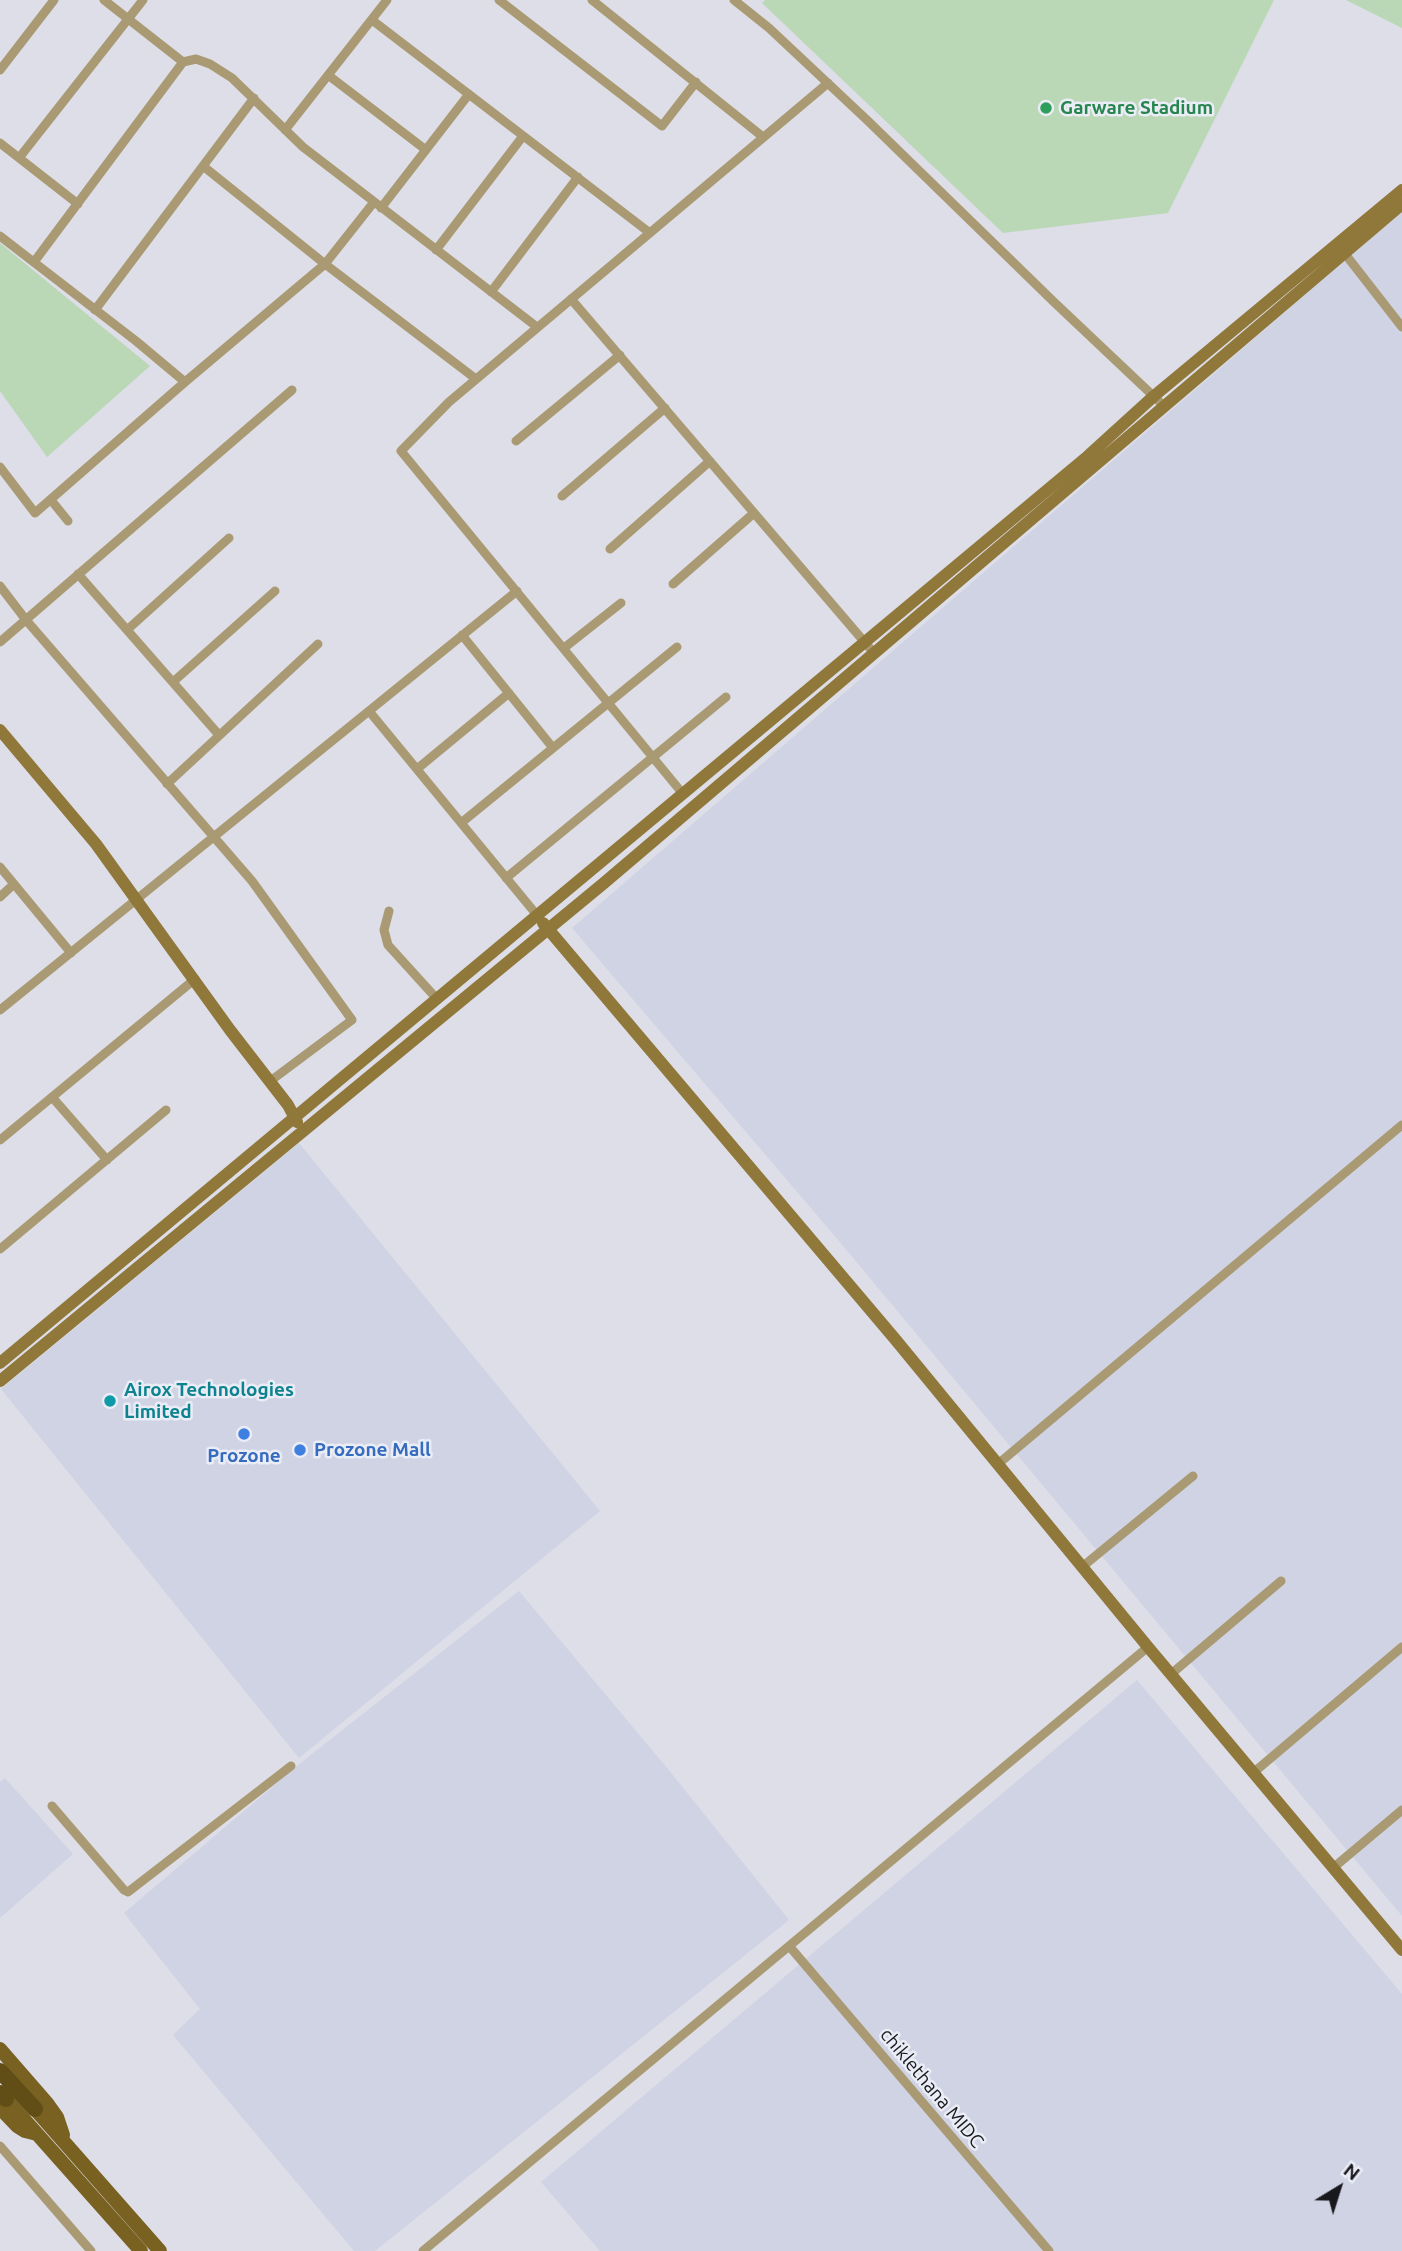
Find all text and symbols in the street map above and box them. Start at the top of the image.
place label: Garware Stadium [1060,97,1213,119]
marker: Garware Stadium [1038,100,1054,116]
place label: Airox Technologies Limited [124,1379,294,1423]
marker: Airox Technologies Limited [102,1393,118,1409]
marker: Prozone [236,1426,252,1442]
place label: Prozone Mall [314,1439,431,1461]
marker: Prozone Mall [292,1442,308,1458]
place label: Prozone [207,1445,281,1467]
street label: chiklethana MIDC [875,2024,989,2152]
north arrow [1304,2153,1374,2223]
text: N [1340,2158,1364,2184]

